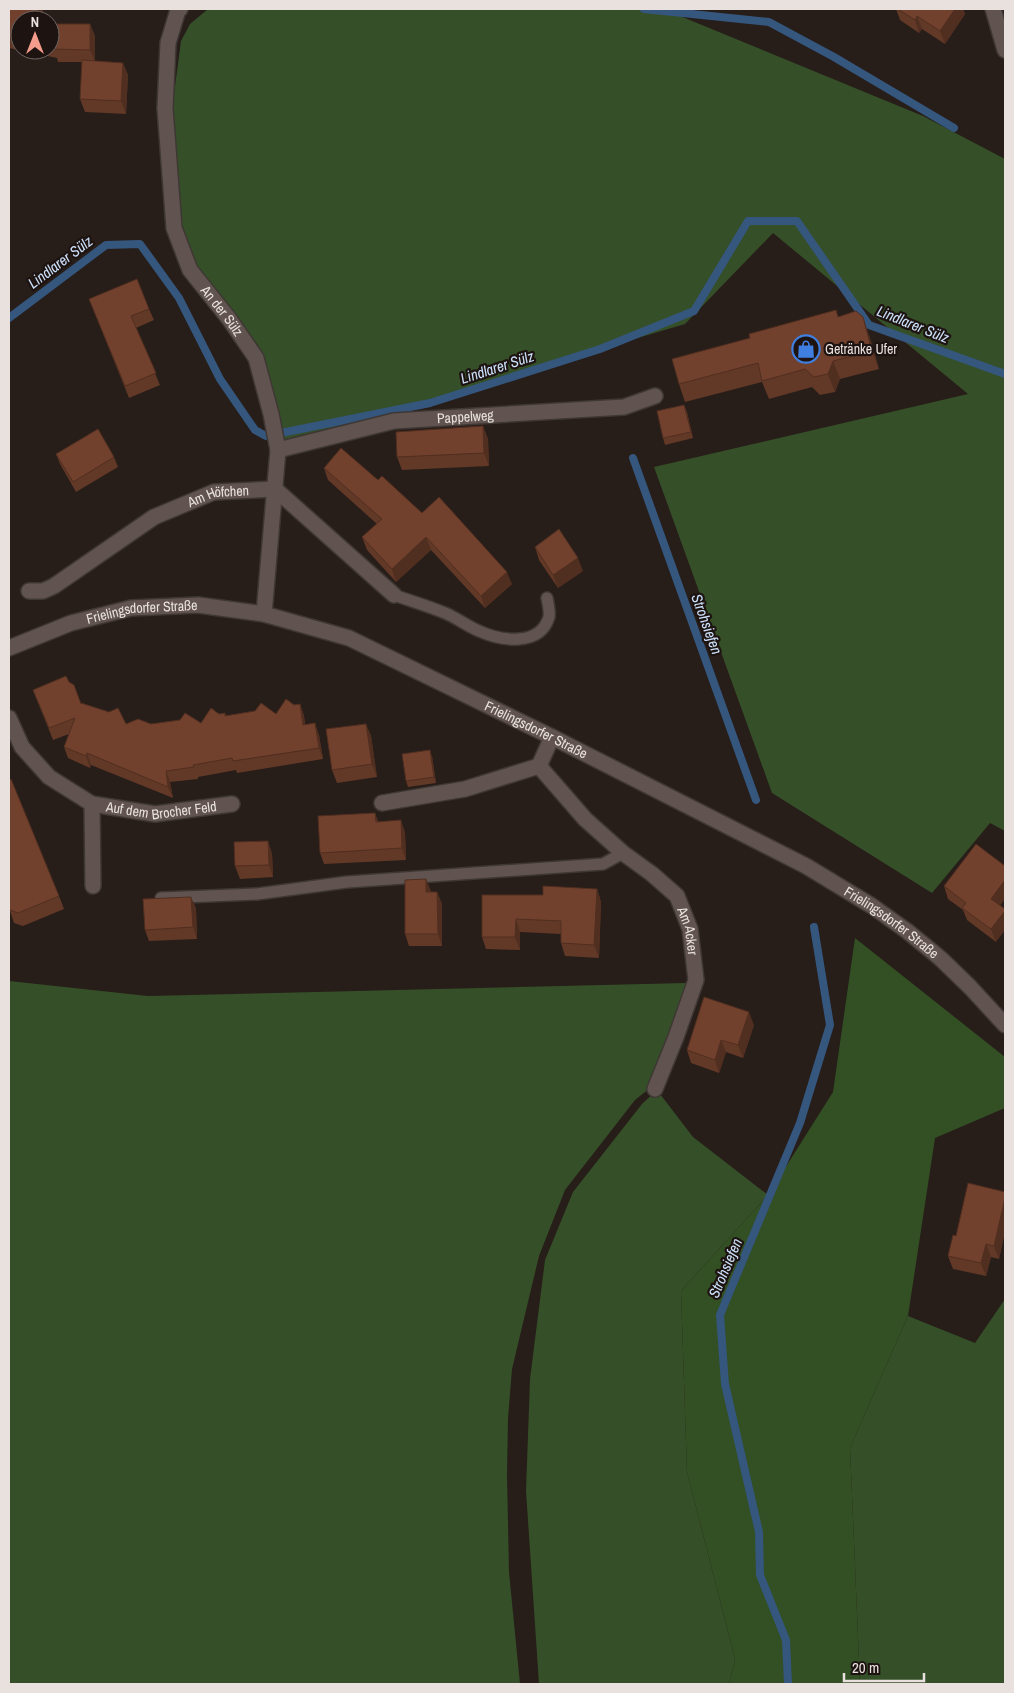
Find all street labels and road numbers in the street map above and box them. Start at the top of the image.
street label: An der Sülz [196,281,248,340]
street label: Pappelweg [436,406,495,427]
street label: Am Höfchen [184,481,249,512]
street label: Frielingsdorfer Straße [84,596,198,628]
street label: Frielingsdorfer Straße [482,697,591,763]
street label: Auf dem Brocher Feld [104,797,217,823]
street label: Frielingsdorfer Straße [841,882,943,962]
street label: Am Acker [673,903,702,956]

